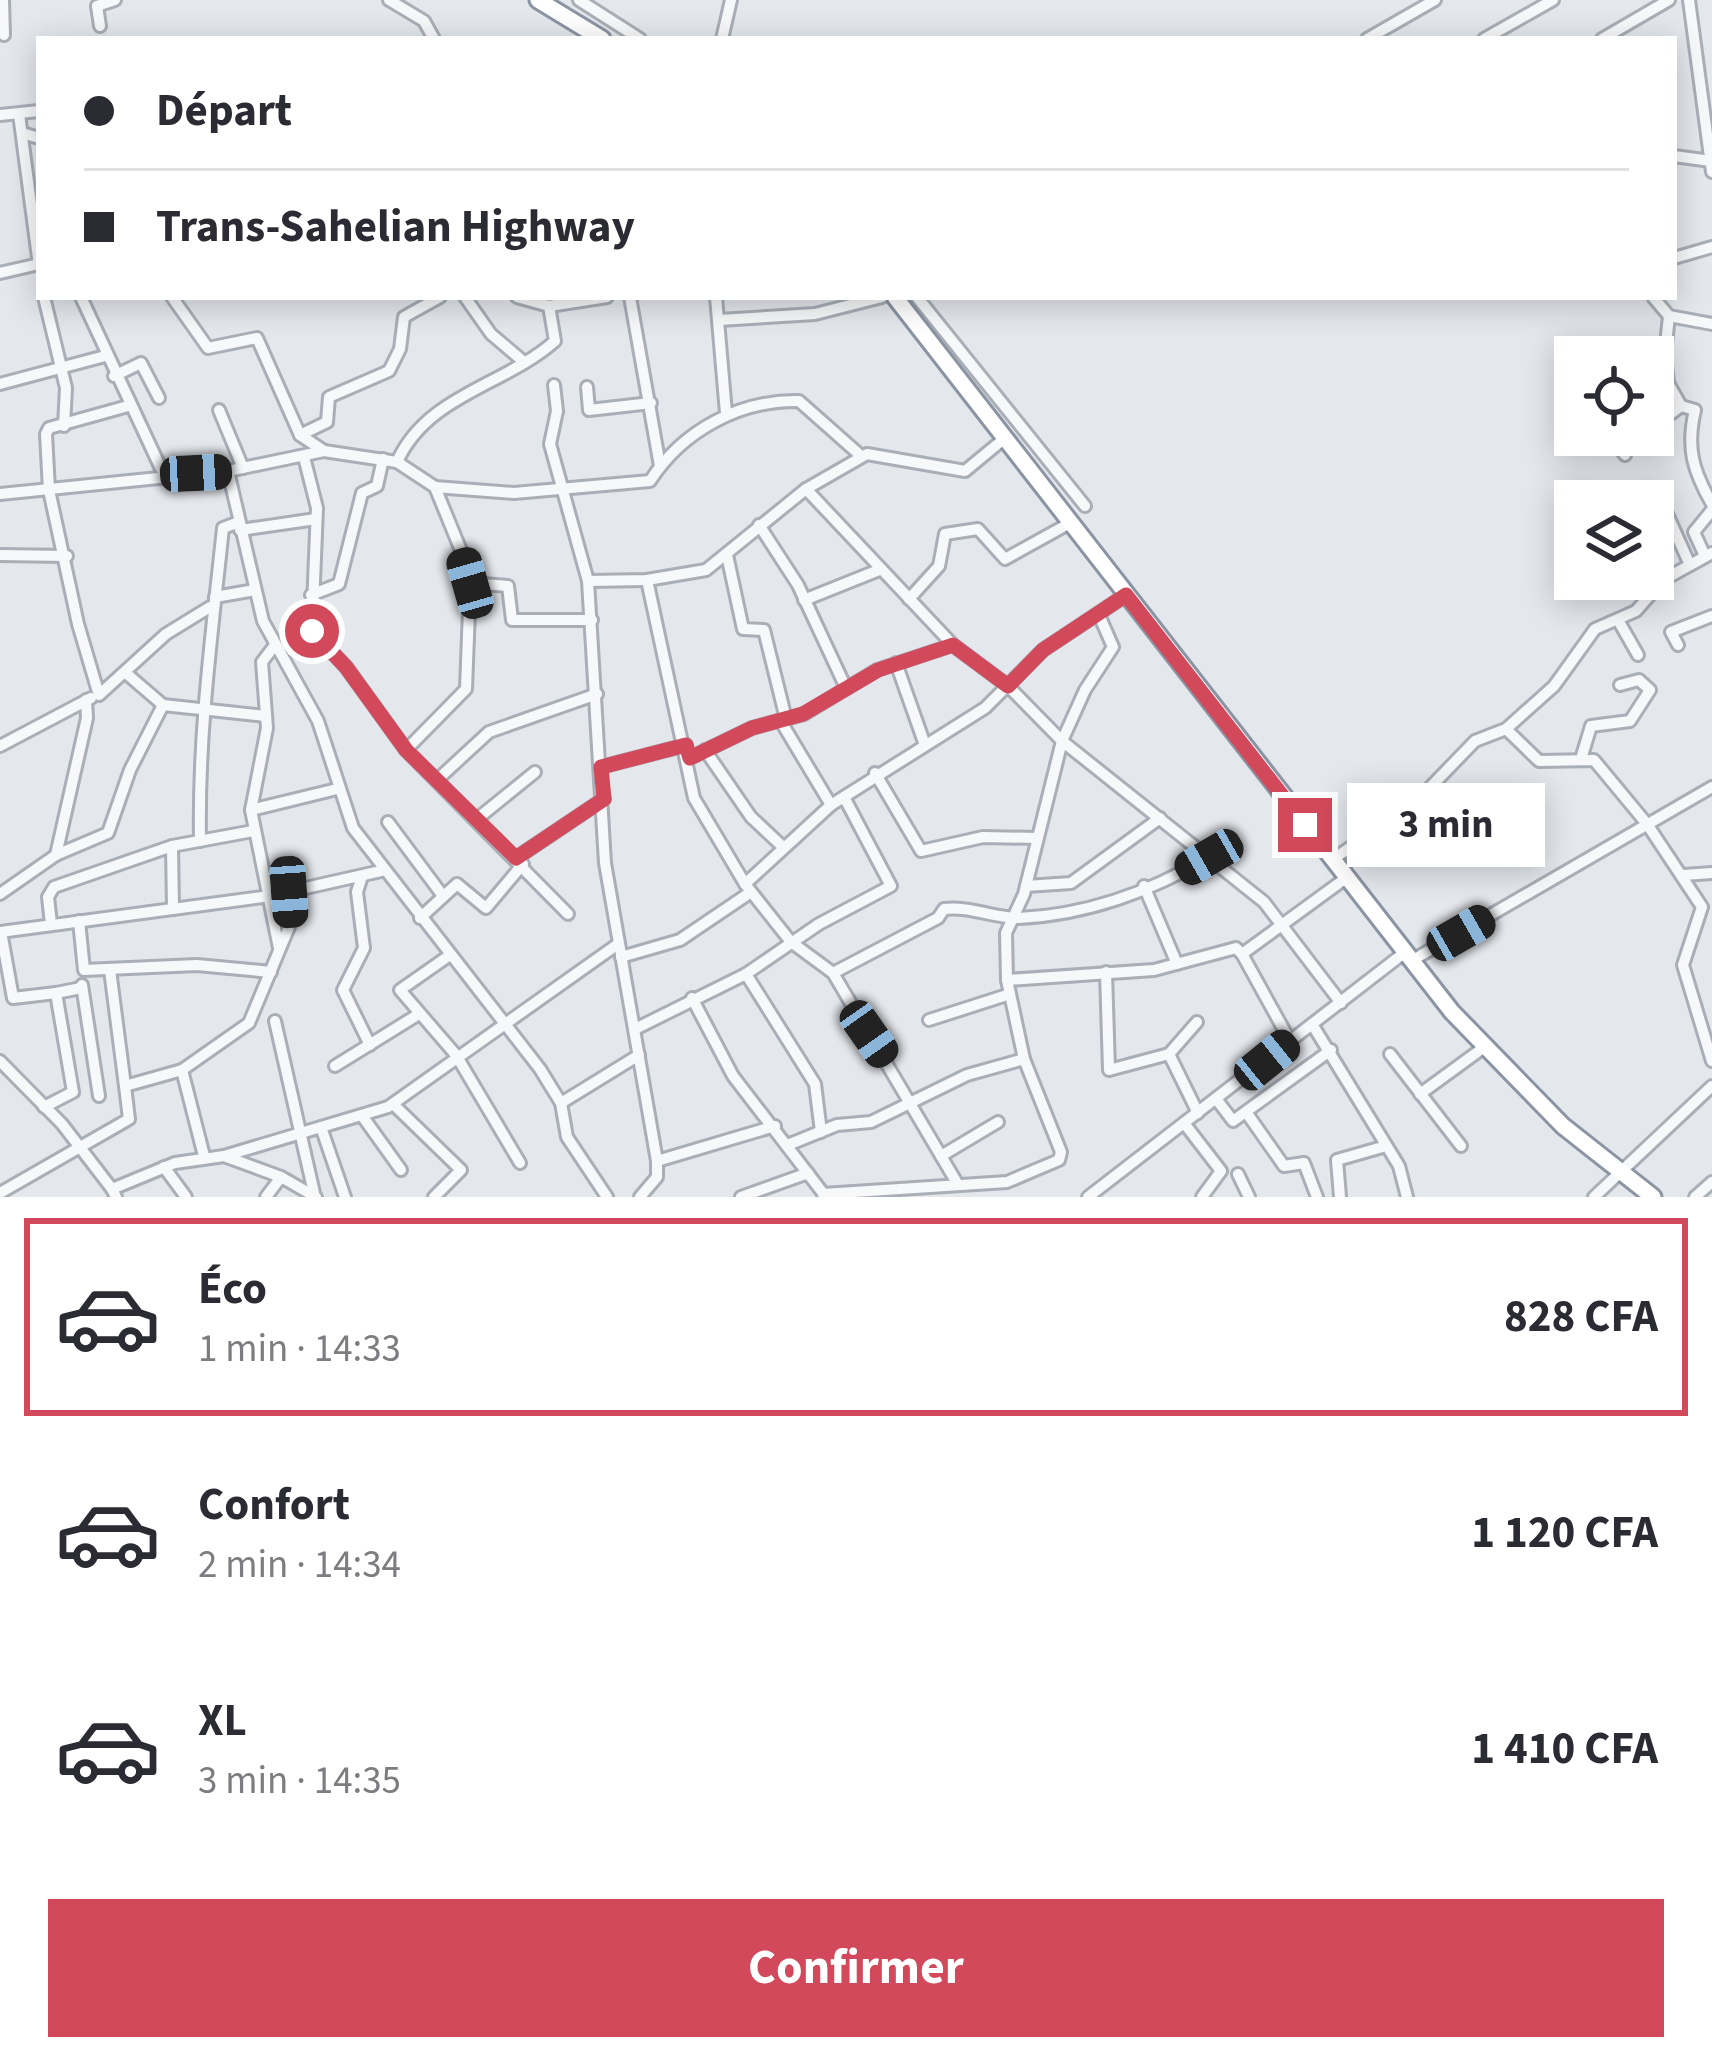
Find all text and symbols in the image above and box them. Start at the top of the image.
text: Départ [156,79,292,143]
text: Trans-Sahelian Highway [156,195,635,259]
map controls [1554,336,1674,600]
button: locate [1554,336,1674,456]
car [159,453,233,493]
button: layers [1554,480,1674,600]
car [443,543,497,623]
route start [285,604,339,658]
callout: 3 min [1347,783,1545,867]
text: 3 min [1399,797,1493,853]
route end [1278,798,1332,852]
car [1169,823,1249,891]
car [269,855,309,929]
car [1421,899,1501,967]
car [834,994,904,1074]
car [1228,1023,1306,1097]
text: Éco [198,1257,267,1321]
icon: car [54,1263,162,1371]
text: 828 CFA [1504,1285,1658,1349]
text: 1 min · 14:33 [198,1321,401,1377]
text: Confort [198,1473,350,1537]
icon: car [54,1479,162,1587]
text: 1 120 CFA [1471,1501,1658,1565]
text: 2 min · 14:34 [198,1537,401,1593]
text: XL [198,1689,247,1753]
icon: car [54,1695,162,1803]
text: 1 410 CFA [1471,1717,1658,1781]
text: 3 min · 14:35 [198,1753,401,1809]
button: Confirmer [48,1899,1664,2037]

